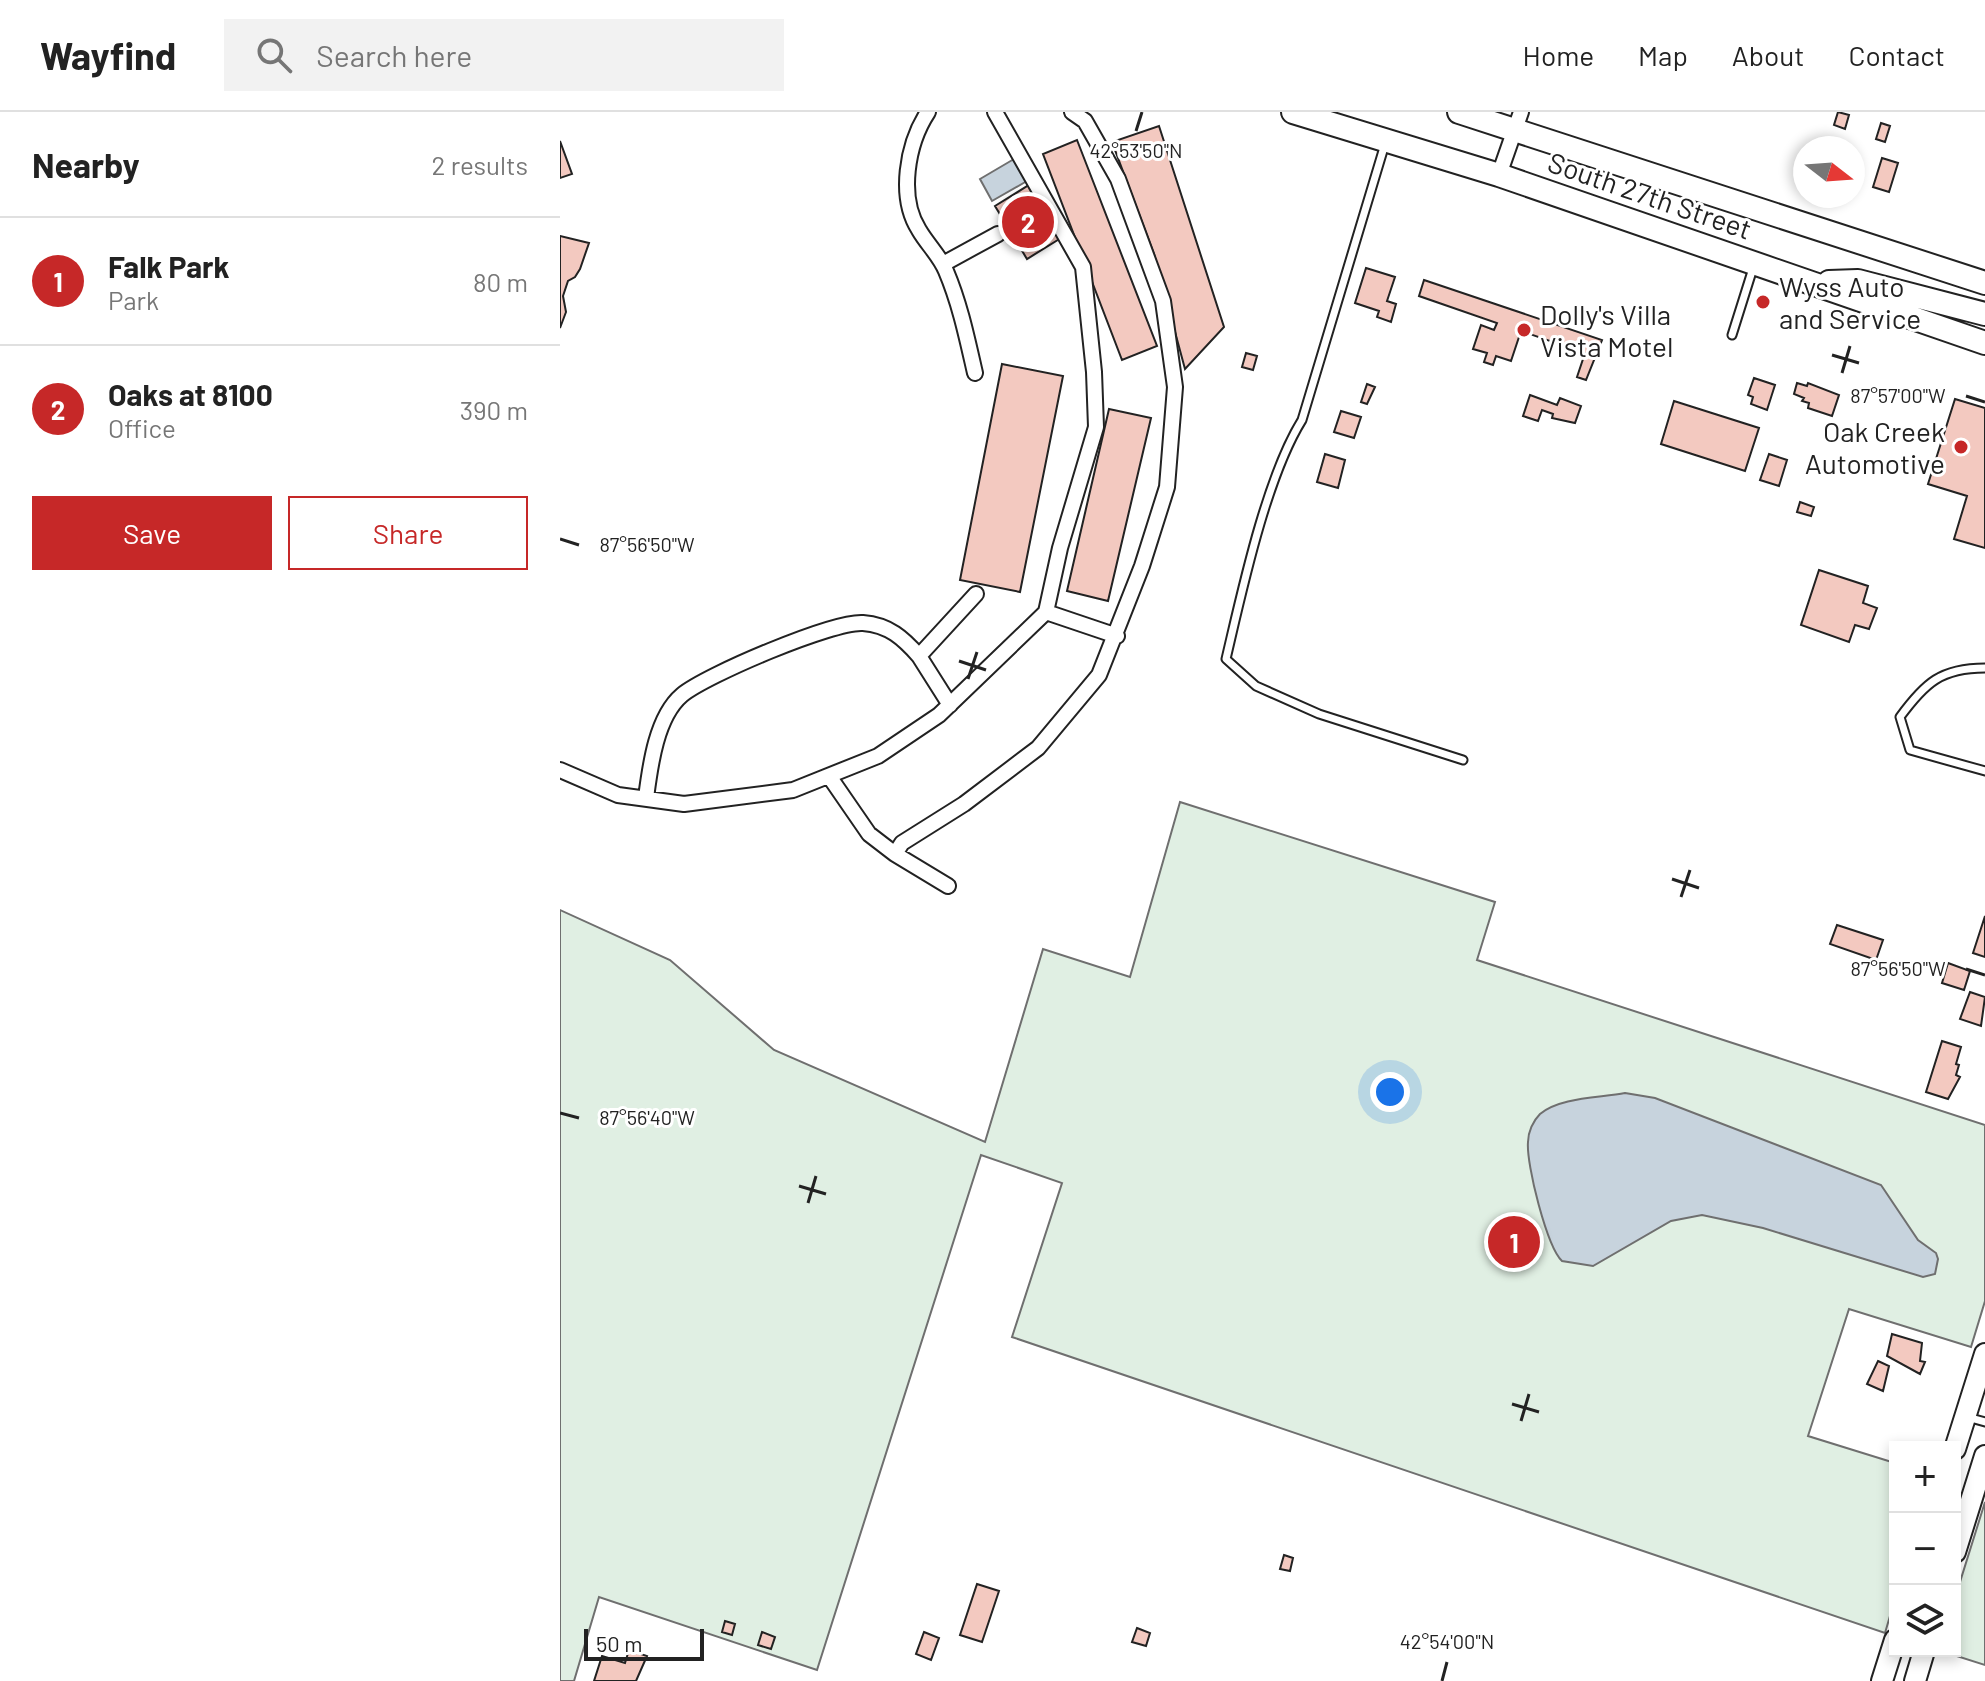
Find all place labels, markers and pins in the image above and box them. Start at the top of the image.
pin: 2 [1002,192,1054,252]
place label: Wyss Auto and Service [1779,269,1921,335]
marker: Wyss Auto and Service [1754,293,1772,311]
place label: Dolly's Villa Vista Motel [1540,297,1673,363]
marker: Dolly's Villa Vista Motel [1515,321,1533,339]
place label: Oak Creek Automotive [1805,414,1945,480]
marker: Oak Creek Automotive [1952,438,1970,456]
pin: 1 [1488,1212,1540,1272]

